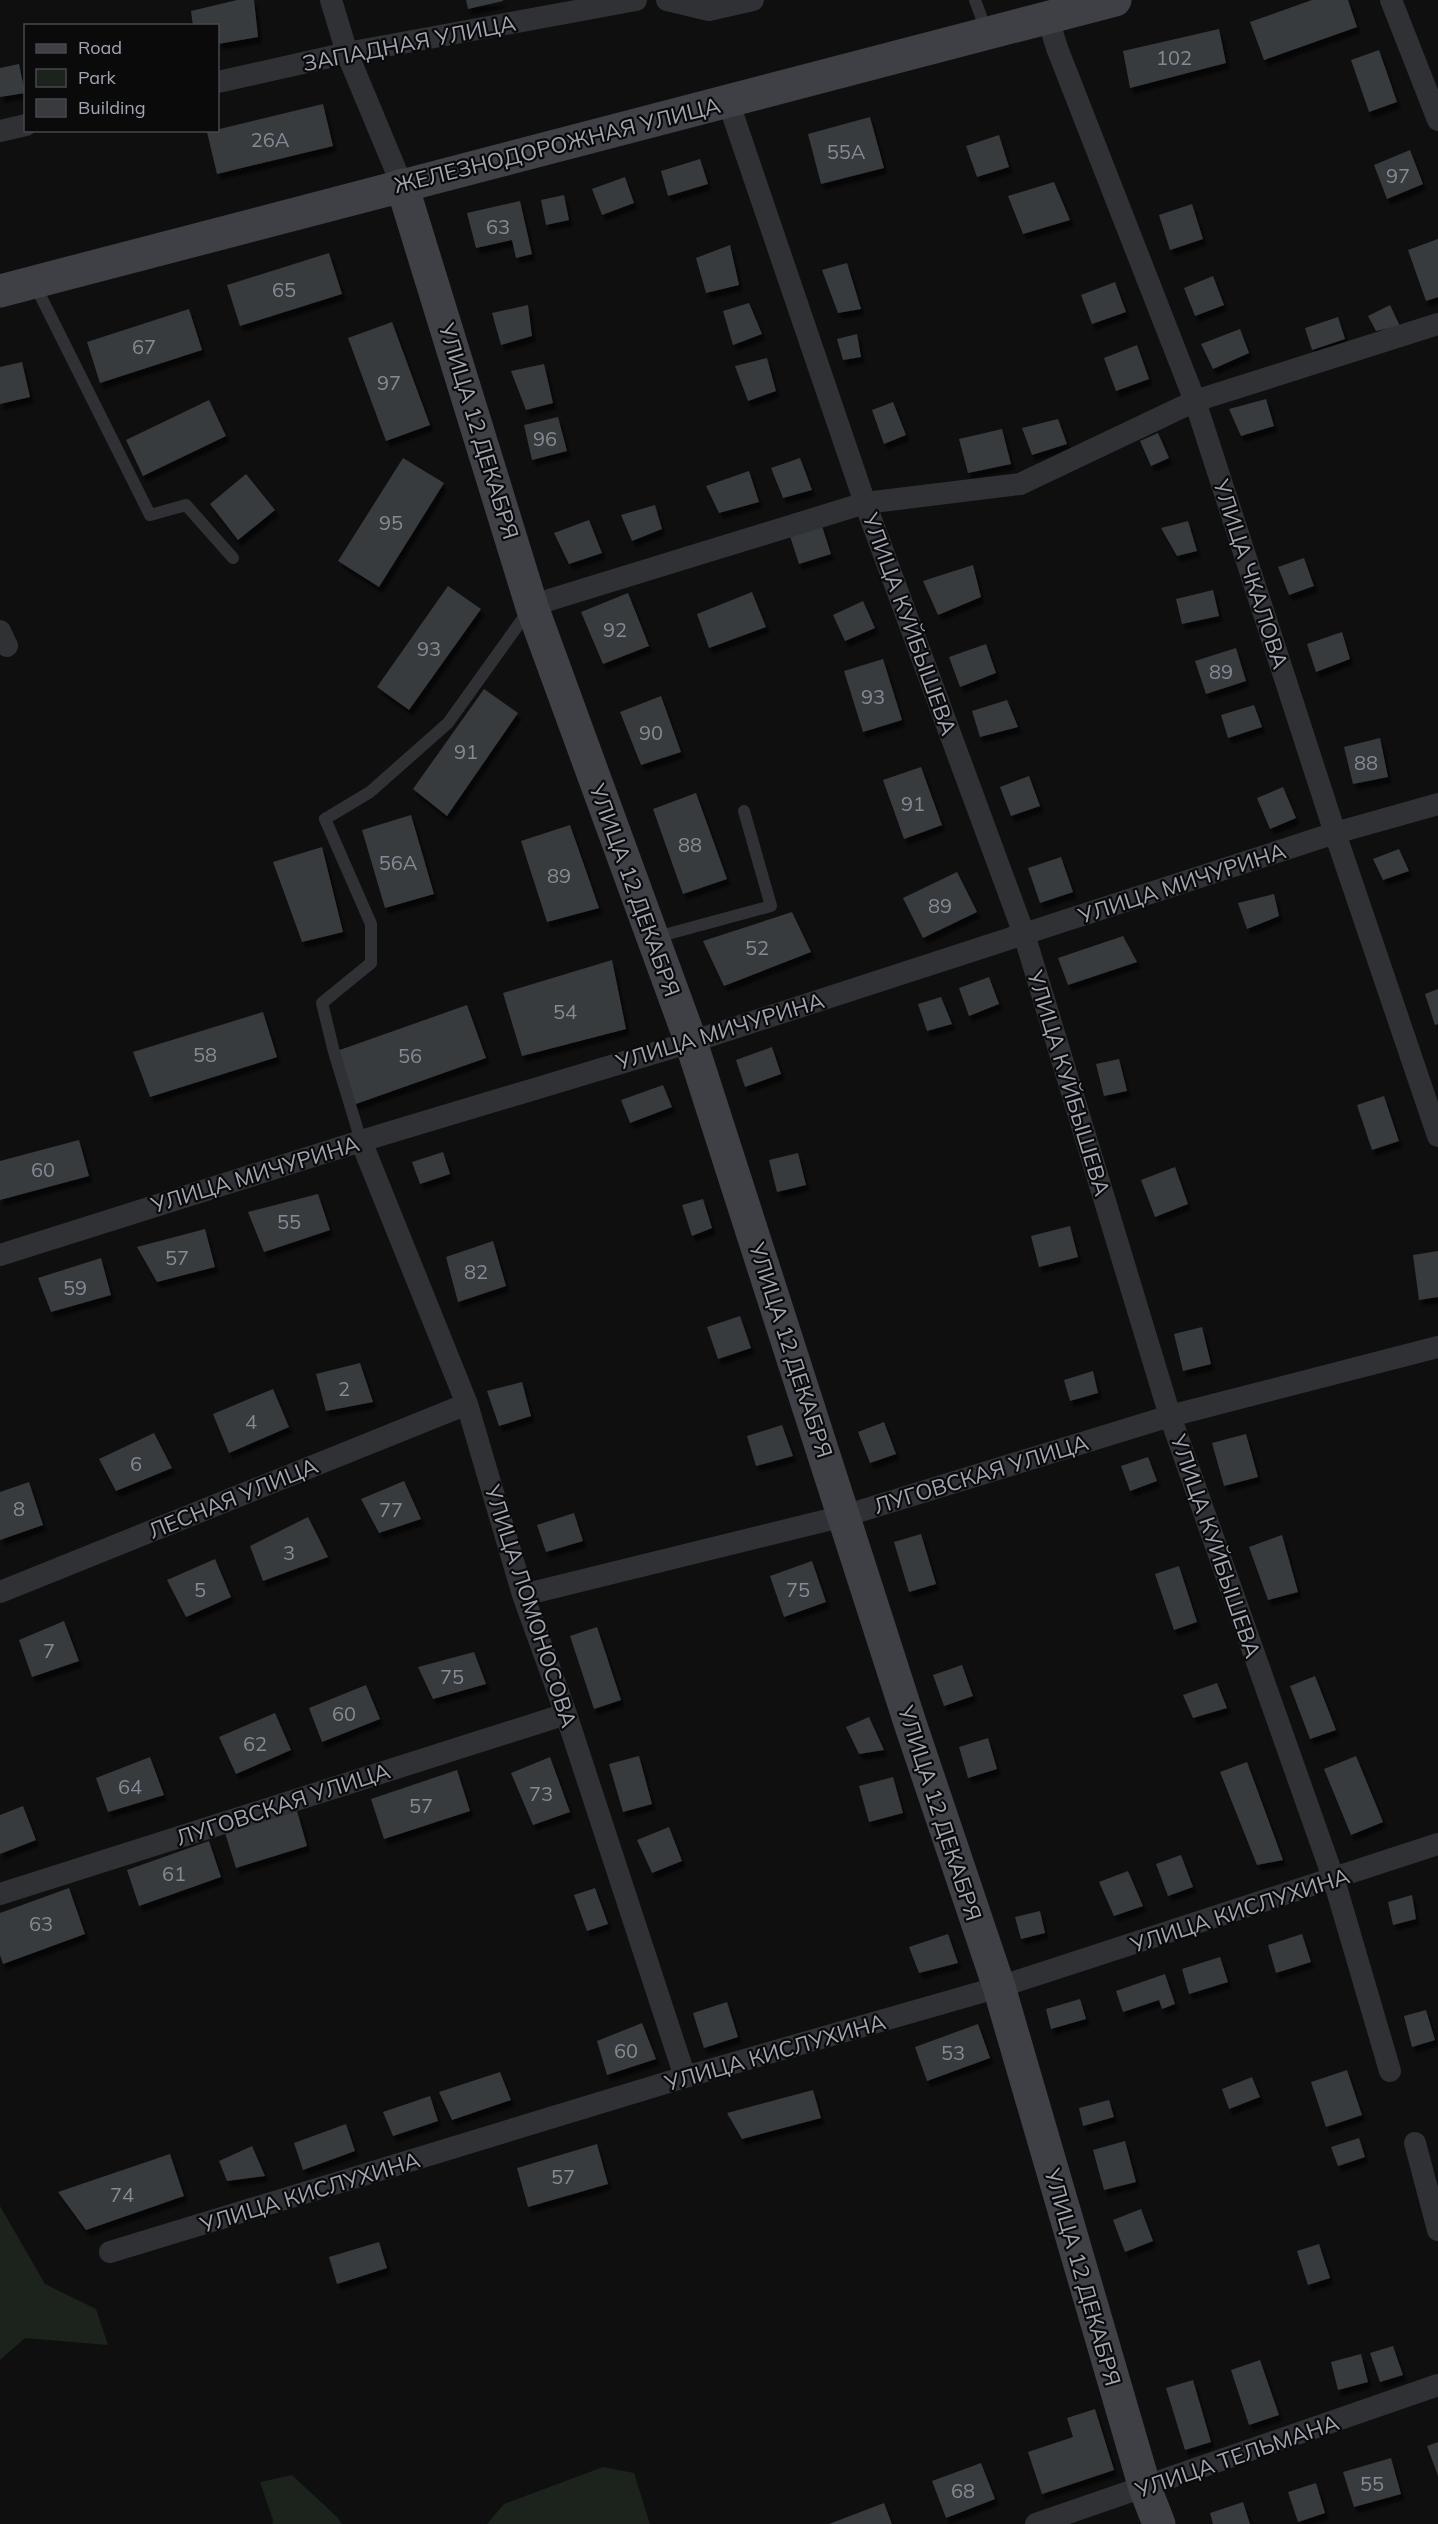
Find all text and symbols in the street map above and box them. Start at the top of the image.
street label: ЗАПАДНАЯ УЛИЦА [300,9,518,77]
legend [24,24,219,132]
text: Road [78,36,122,59]
house number: 102 [1156,45,1192,70]
text: Park [78,66,117,89]
street label: ЖЕЛЕЗНОДОРОЖНАЯ УЛИЦА [391,91,723,199]
text: Building [78,96,146,119]
house number: 26А [251,127,290,152]
house number: 55А [827,139,866,164]
house number: 97 [1386,163,1410,188]
house number: 63 [486,214,510,239]
house number: 65 [272,277,296,302]
street label: УЛИЦА 12 ДЕКАБРЯ [432,319,525,543]
house number: 67 [132,334,156,359]
house number: 97 [377,370,401,395]
house number: 96 [533,426,557,451]
street label: УЛИЦА ЧКАЛОВА [1207,475,1295,672]
street label: УЛИЦА КУЙБЫШЕВА [856,508,963,739]
house number: 95 [379,510,403,535]
house number: 92 [603,617,627,642]
house number: 93 [417,636,441,661]
house number: 89 [1209,659,1233,684]
house number: 93 [861,684,885,709]
house number: 90 [639,720,663,745]
house number: 91 [454,739,478,764]
house number: 88 [1354,750,1378,775]
street label: УЛИЦА 12 ДЕКАБРЯ [583,779,687,1000]
house number: 91 [901,791,925,816]
house number: 88 [678,832,702,857]
street label: УЛИЦА МИЧУРИНА [1074,836,1289,930]
house number: 56А [379,850,418,875]
house number: 89 [547,863,571,888]
house number: 89 [928,893,952,918]
house number: 52 [745,935,769,960]
street label: УЛИЦА КУЙБЫШЕВА [1021,966,1117,1199]
street label: УЛИЦА МИЧУРИНА [612,986,828,1076]
house number: 54 [553,999,577,1024]
house number: 58 [193,1042,217,1067]
house number: 56 [398,1043,422,1068]
street label: УЛИЦА МИЧУРИНА [147,1129,363,1219]
house number: 60 [31,1157,55,1182]
house number: 55 [277,1209,301,1234]
street label: УЛИЦА 12 ДЕКАБРЯ [743,1238,839,1461]
house number: 57 [165,1245,189,1270]
house number: 82 [464,1259,488,1284]
house number: 59 [63,1275,87,1300]
house number: 2 [338,1376,350,1401]
house number: 4 [245,1409,257,1434]
street label: ЛУГОВСКАЯ УЛИЦА [870,1428,1092,1520]
street label: УЛИЦА КУЙБЫШЕВА [1164,1430,1267,1661]
house number: 6 [130,1451,142,1476]
street label: ЛЕСНАЯ УЛИЦА [144,1451,322,1545]
street label: УЛИЦА ЛОМОНОСОВА [478,1480,583,1731]
house number: 8 [13,1496,25,1521]
house number: 77 [379,1497,403,1522]
house number: 3 [283,1540,295,1565]
house number: 5 [194,1577,206,1602]
house number: 75 [786,1577,810,1602]
house number: 7 [43,1638,55,1663]
house number: 75 [440,1664,464,1689]
house number: 60 [332,1701,356,1726]
street label: УЛИЦА 12 ДЕКАБРЯ [892,1701,988,1924]
house number: 62 [243,1731,267,1756]
street label: ЛУГОВСКАЯ УЛИЦА [173,1756,393,1852]
house number: 64 [118,1774,142,1799]
house number: 73 [529,1781,553,1806]
house number: 57 [409,1793,433,1818]
house number: 61 [162,1861,186,1886]
street label: УЛИЦА КИСЛУХИНА [1126,1861,1353,1959]
house number: 63 [29,1911,53,1936]
street label: УЛИЦА КИСЛУХИНА [660,2007,889,2097]
house number: 60 [614,2038,638,2063]
house number: 53 [941,2040,965,2065]
street label: УЛИЦА КИСЛУХИНА [196,2145,423,2239]
house number: 57 [551,2164,575,2189]
street label: УЛИЦА 12 ДЕКАБРЯ [1038,2164,1127,2389]
house number: 74 [110,2182,134,2207]
street label: УЛИЦА ТЕЛЬМАНА [1131,2408,1342,2504]
house number: 55 [1360,2471,1384,2496]
house number: 68 [951,2478,975,2503]

